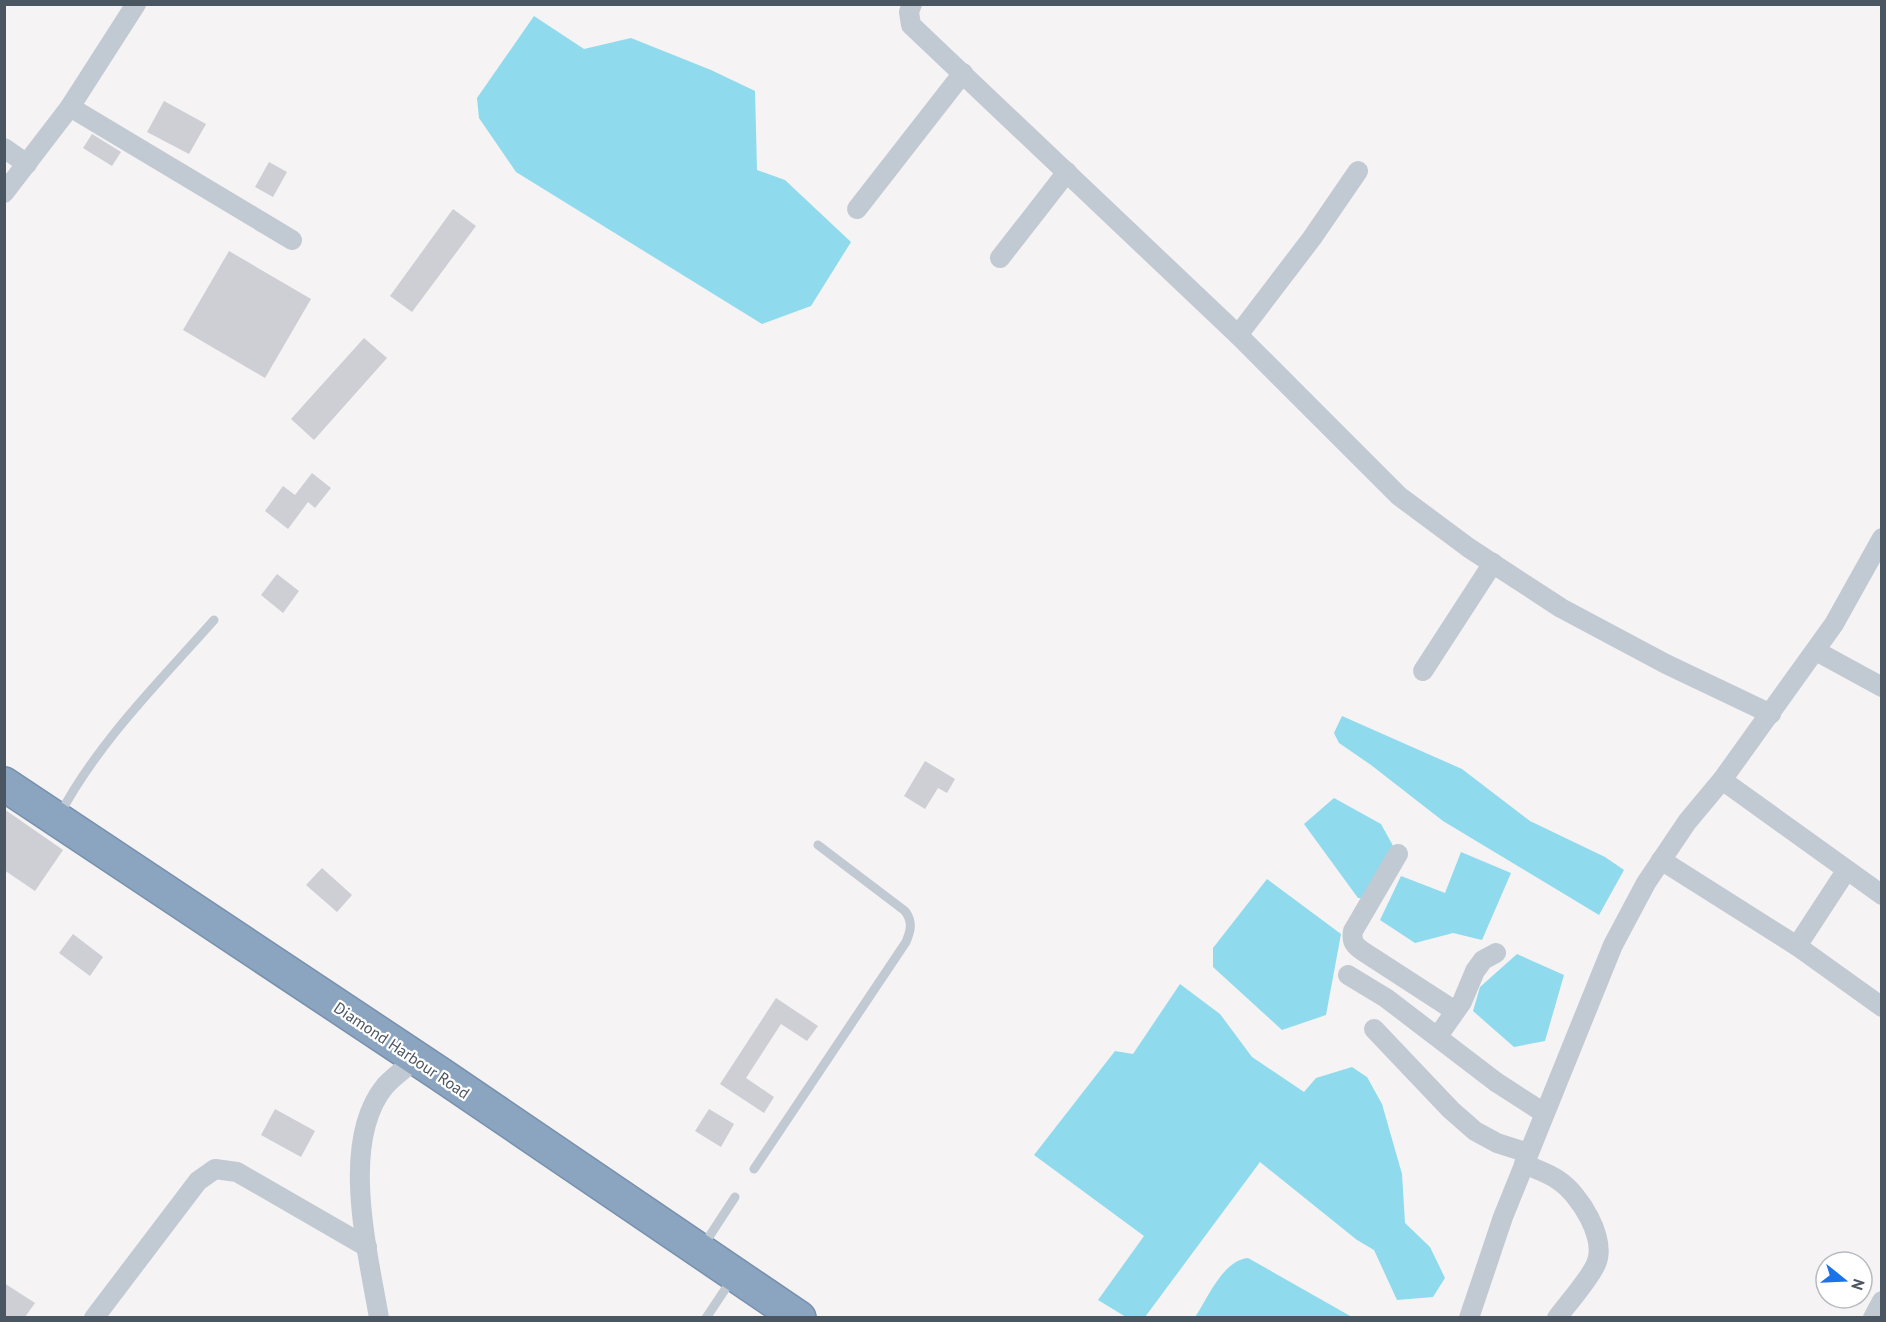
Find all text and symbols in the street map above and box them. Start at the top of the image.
street label: Diamond Harbour Road [330,997,474,1103]
north arrow [1814,1250,1874,1310]
text: N [1847,1277,1869,1293]

